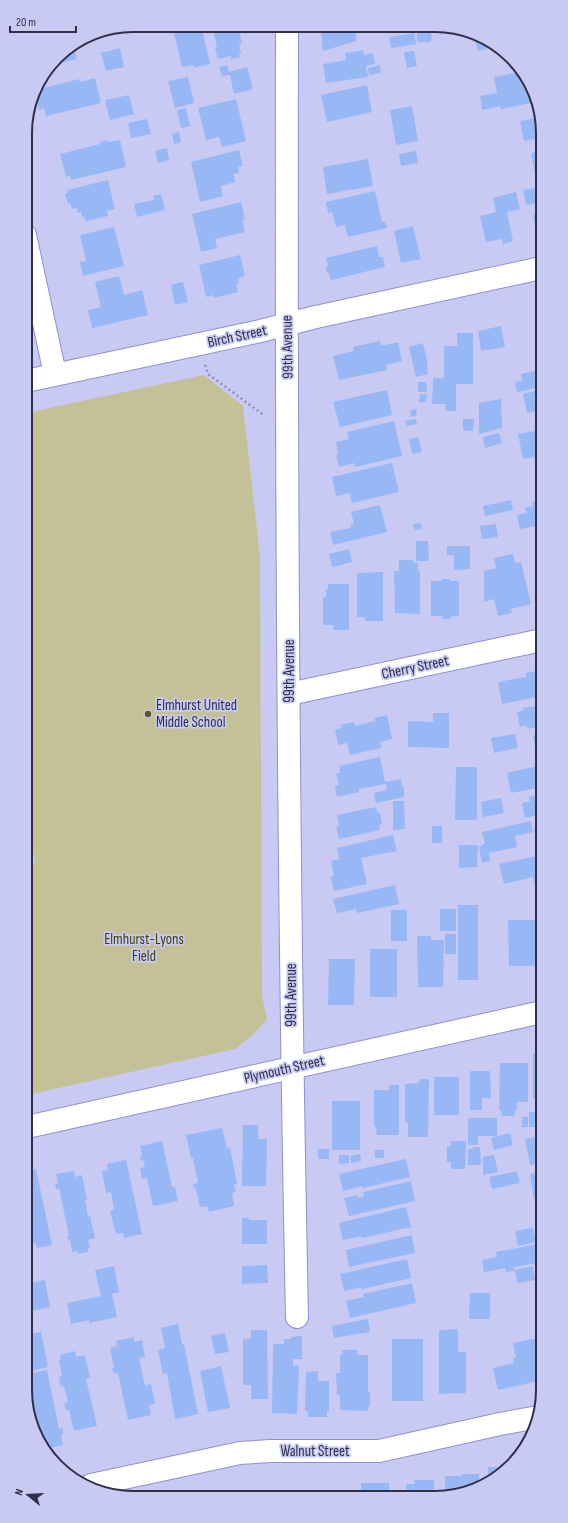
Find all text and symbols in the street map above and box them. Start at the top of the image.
scale bar [10,8,76,34]
text: 20 m [16,15,36,30]
street label: 99th Avenue [277,315,298,379]
street label: Birch Street [206,321,269,352]
street label: 99th Avenue [280,639,299,703]
street label: Cherry Street [380,651,451,684]
place label: Elmhurst United Middle School [156,696,237,732]
marker: Elmhurst United Middle School [143,709,153,719]
park label: Elmhurst-Lyons Field [104,930,184,966]
street label: 99th Avenue [282,963,301,1027]
street label: Plymouth Street [242,1051,327,1088]
street label: Walnut Street [280,1442,350,1461]
north arrow [8,1475,48,1515]
text: N [12,1487,26,1497]

